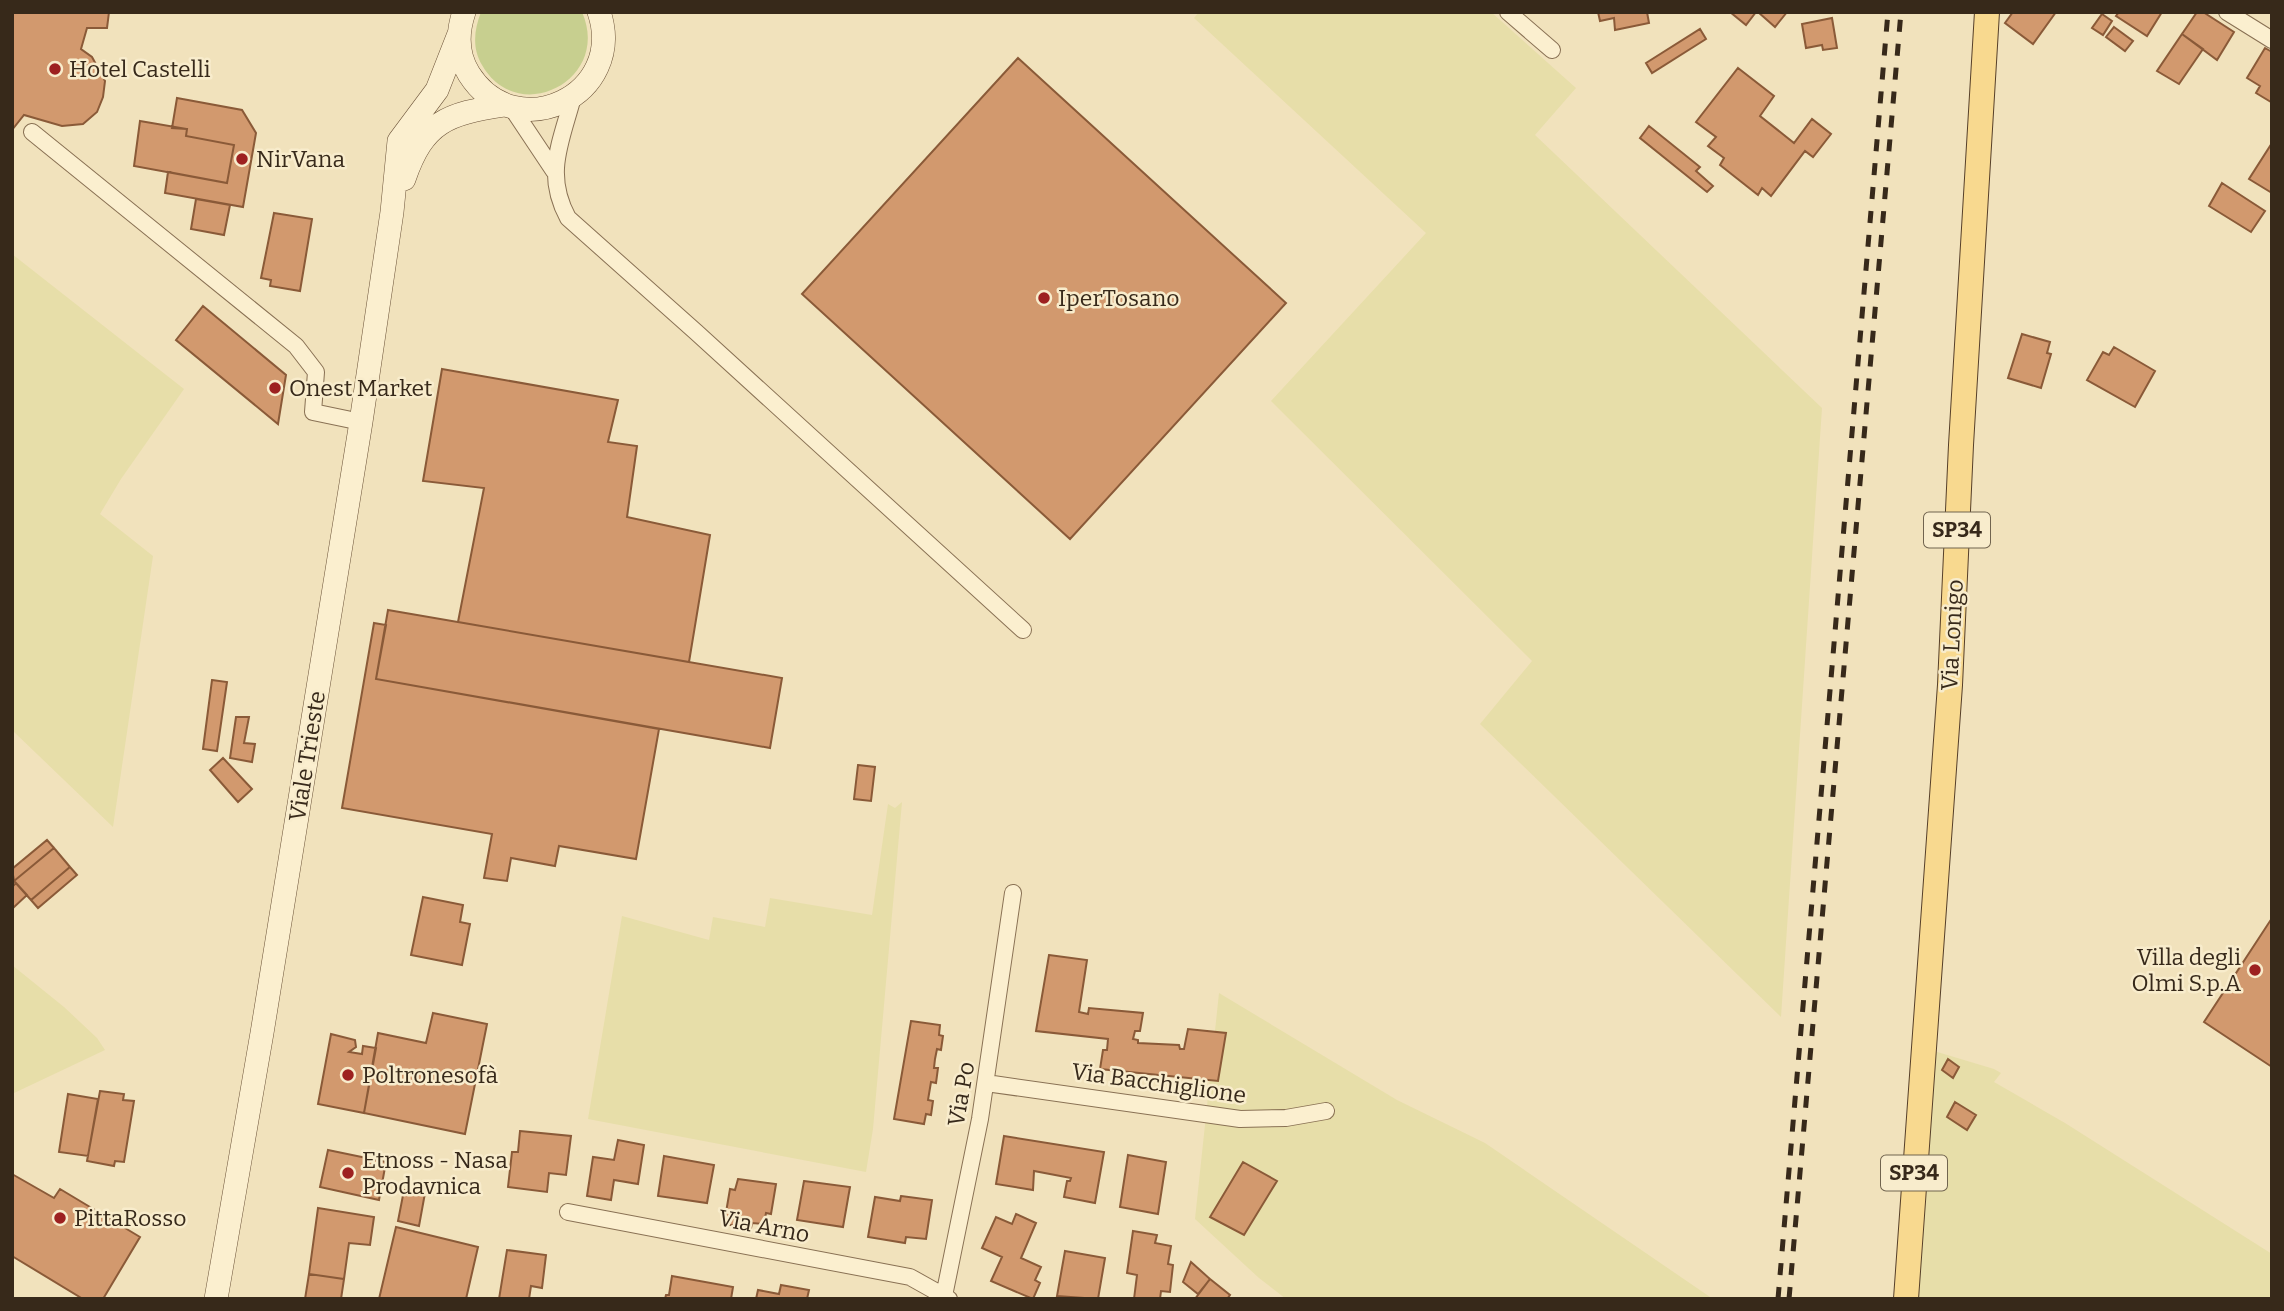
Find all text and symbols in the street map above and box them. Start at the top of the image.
place label: Hotel Castelli [69,55,211,83]
marker: Hotel Castelli [47,61,63,77]
place label: NirVana [256,145,345,173]
marker: NirVana [234,151,250,167]
place label: IperTosano [1058,284,1179,312]
marker: IperTosano [1036,290,1052,306]
place label: Onest Market [289,374,432,402]
marker: Onest Market [267,380,283,396]
road number: SP34 [1924,512,1990,548]
street label: Via Lonigo [1935,579,1969,691]
street label: Viale Trieste [283,689,331,823]
place label: Villa degli Olmi S.p.A [2131,943,2242,997]
marker: Villa degli Olmi S.p.A [2247,962,2263,978]
street label: Via Bacchiglione [1070,1057,1248,1109]
street label: Via Po [942,1059,980,1129]
place label: Poltronesofà [362,1061,499,1089]
marker: Poltronesofà [340,1067,356,1083]
place label: Etnoss - Nasa Prodavnica [362,1146,508,1200]
road number: SP34 [1881,1156,1947,1190]
marker: Etnoss - Nasa Prodavnica [340,1165,356,1181]
street label: Via Arno [716,1203,812,1249]
place label: PittaRosso [74,1204,186,1232]
marker: PittaRosso [52,1210,68,1226]

